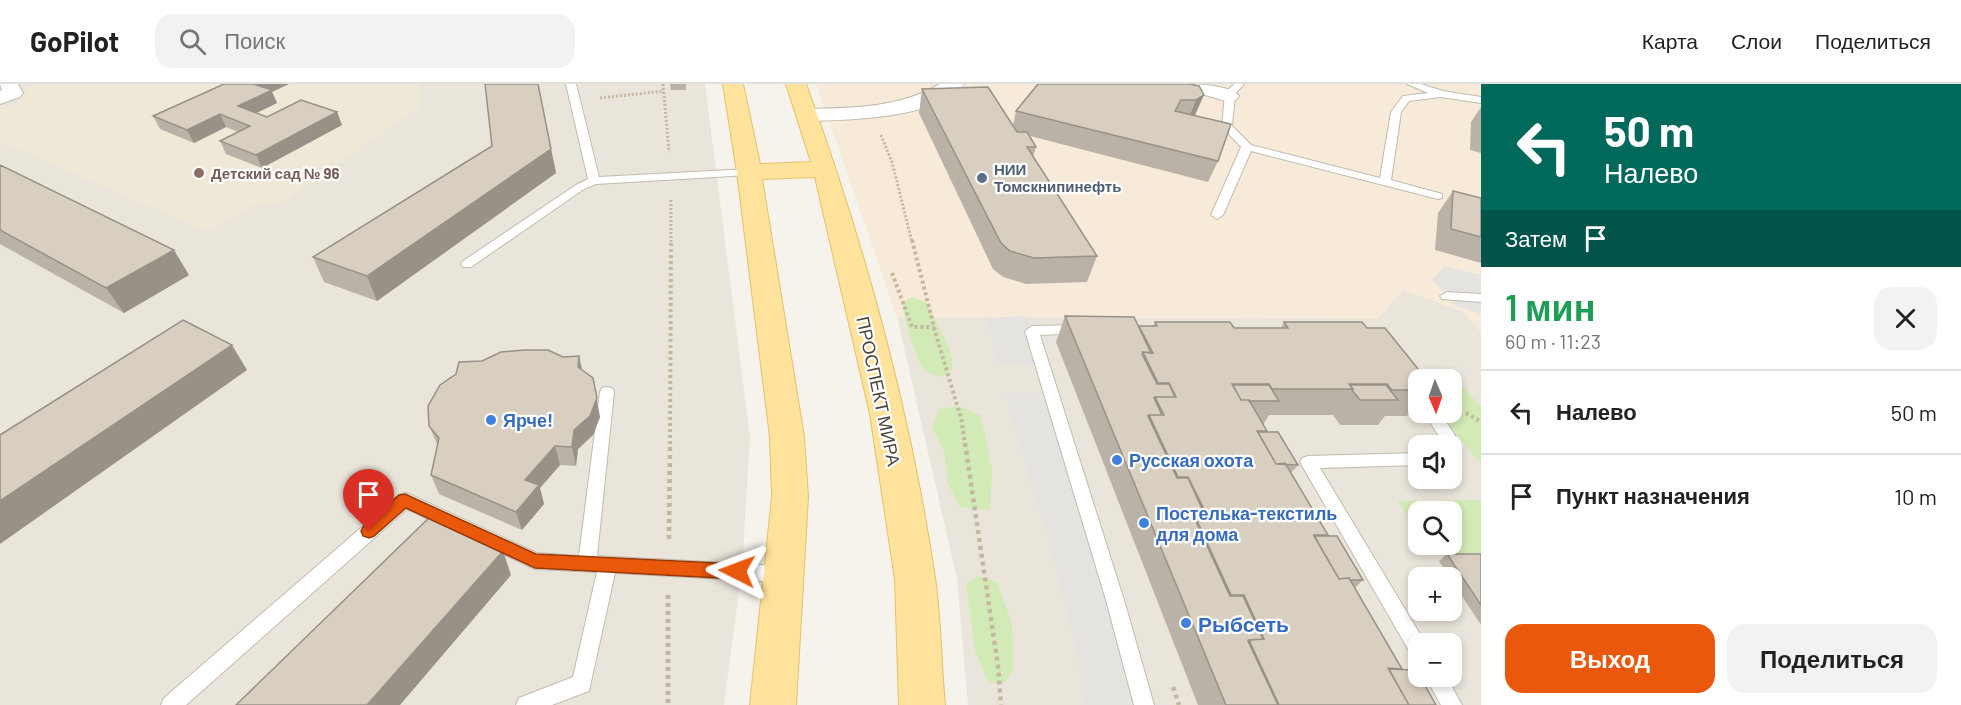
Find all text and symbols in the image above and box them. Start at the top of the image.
search box [155,14,575,68]
text: GoPilot [30,24,119,58]
icon: search [176,25,209,58]
text: Поиск [224,27,285,53]
text: Карта [1642,28,1698,53]
text: Слои [1731,28,1782,53]
text: Поделиться [1815,28,1931,53]
text: 50 m [1604,105,1694,155]
icon: left [1505,108,1583,186]
text: Налево [1604,156,1698,188]
place label: НИИ Томскнипинефть [994,160,1121,195]
place label: Детский сад № 96 [211,164,340,182]
marker: Детский сад № 96 [192,166,206,180]
marker: НИИ Томскнипинефть [975,171,989,185]
icon: arrive [1579,222,1612,255]
text: Затем [1505,225,1567,251]
text: 1 мин [1505,285,1595,328]
button: close [1874,287,1937,350]
street label: ПРОСПЕКТ МИРА [852,314,906,468]
text: 60 m · 11:23 [1505,329,1601,353]
north arrow [1408,369,1462,423]
map controls [1408,369,1462,687]
icon: left [1505,396,1538,429]
text: Налево [1556,398,1637,424]
text: 50 m [1891,399,1937,425]
place label: Ярче! [503,409,553,431]
marker: Ярче! [484,413,498,427]
button: sound [1408,435,1462,489]
place label: Русская охота [1129,449,1254,471]
marker: Русская охота [1110,453,1124,467]
pin [343,469,394,531]
icon: arrive [352,478,385,511]
icon: arrive [1505,480,1538,513]
text: Пункт назначения [1556,482,1750,508]
text: 10 m [1894,483,1937,509]
button: search [1408,501,1462,555]
place label: Постелька-текстиль для дома [1156,502,1337,545]
marker: Постелька-текстиль для дома [1137,516,1151,530]
position arrow [705,539,769,603]
button: + [1408,567,1462,621]
place label: Рыбсеть [1198,611,1289,636]
marker: Рыбсеть [1179,616,1193,630]
button: Выход [1505,624,1715,693]
button: Поделиться [1727,624,1937,693]
button: − [1408,633,1462,687]

